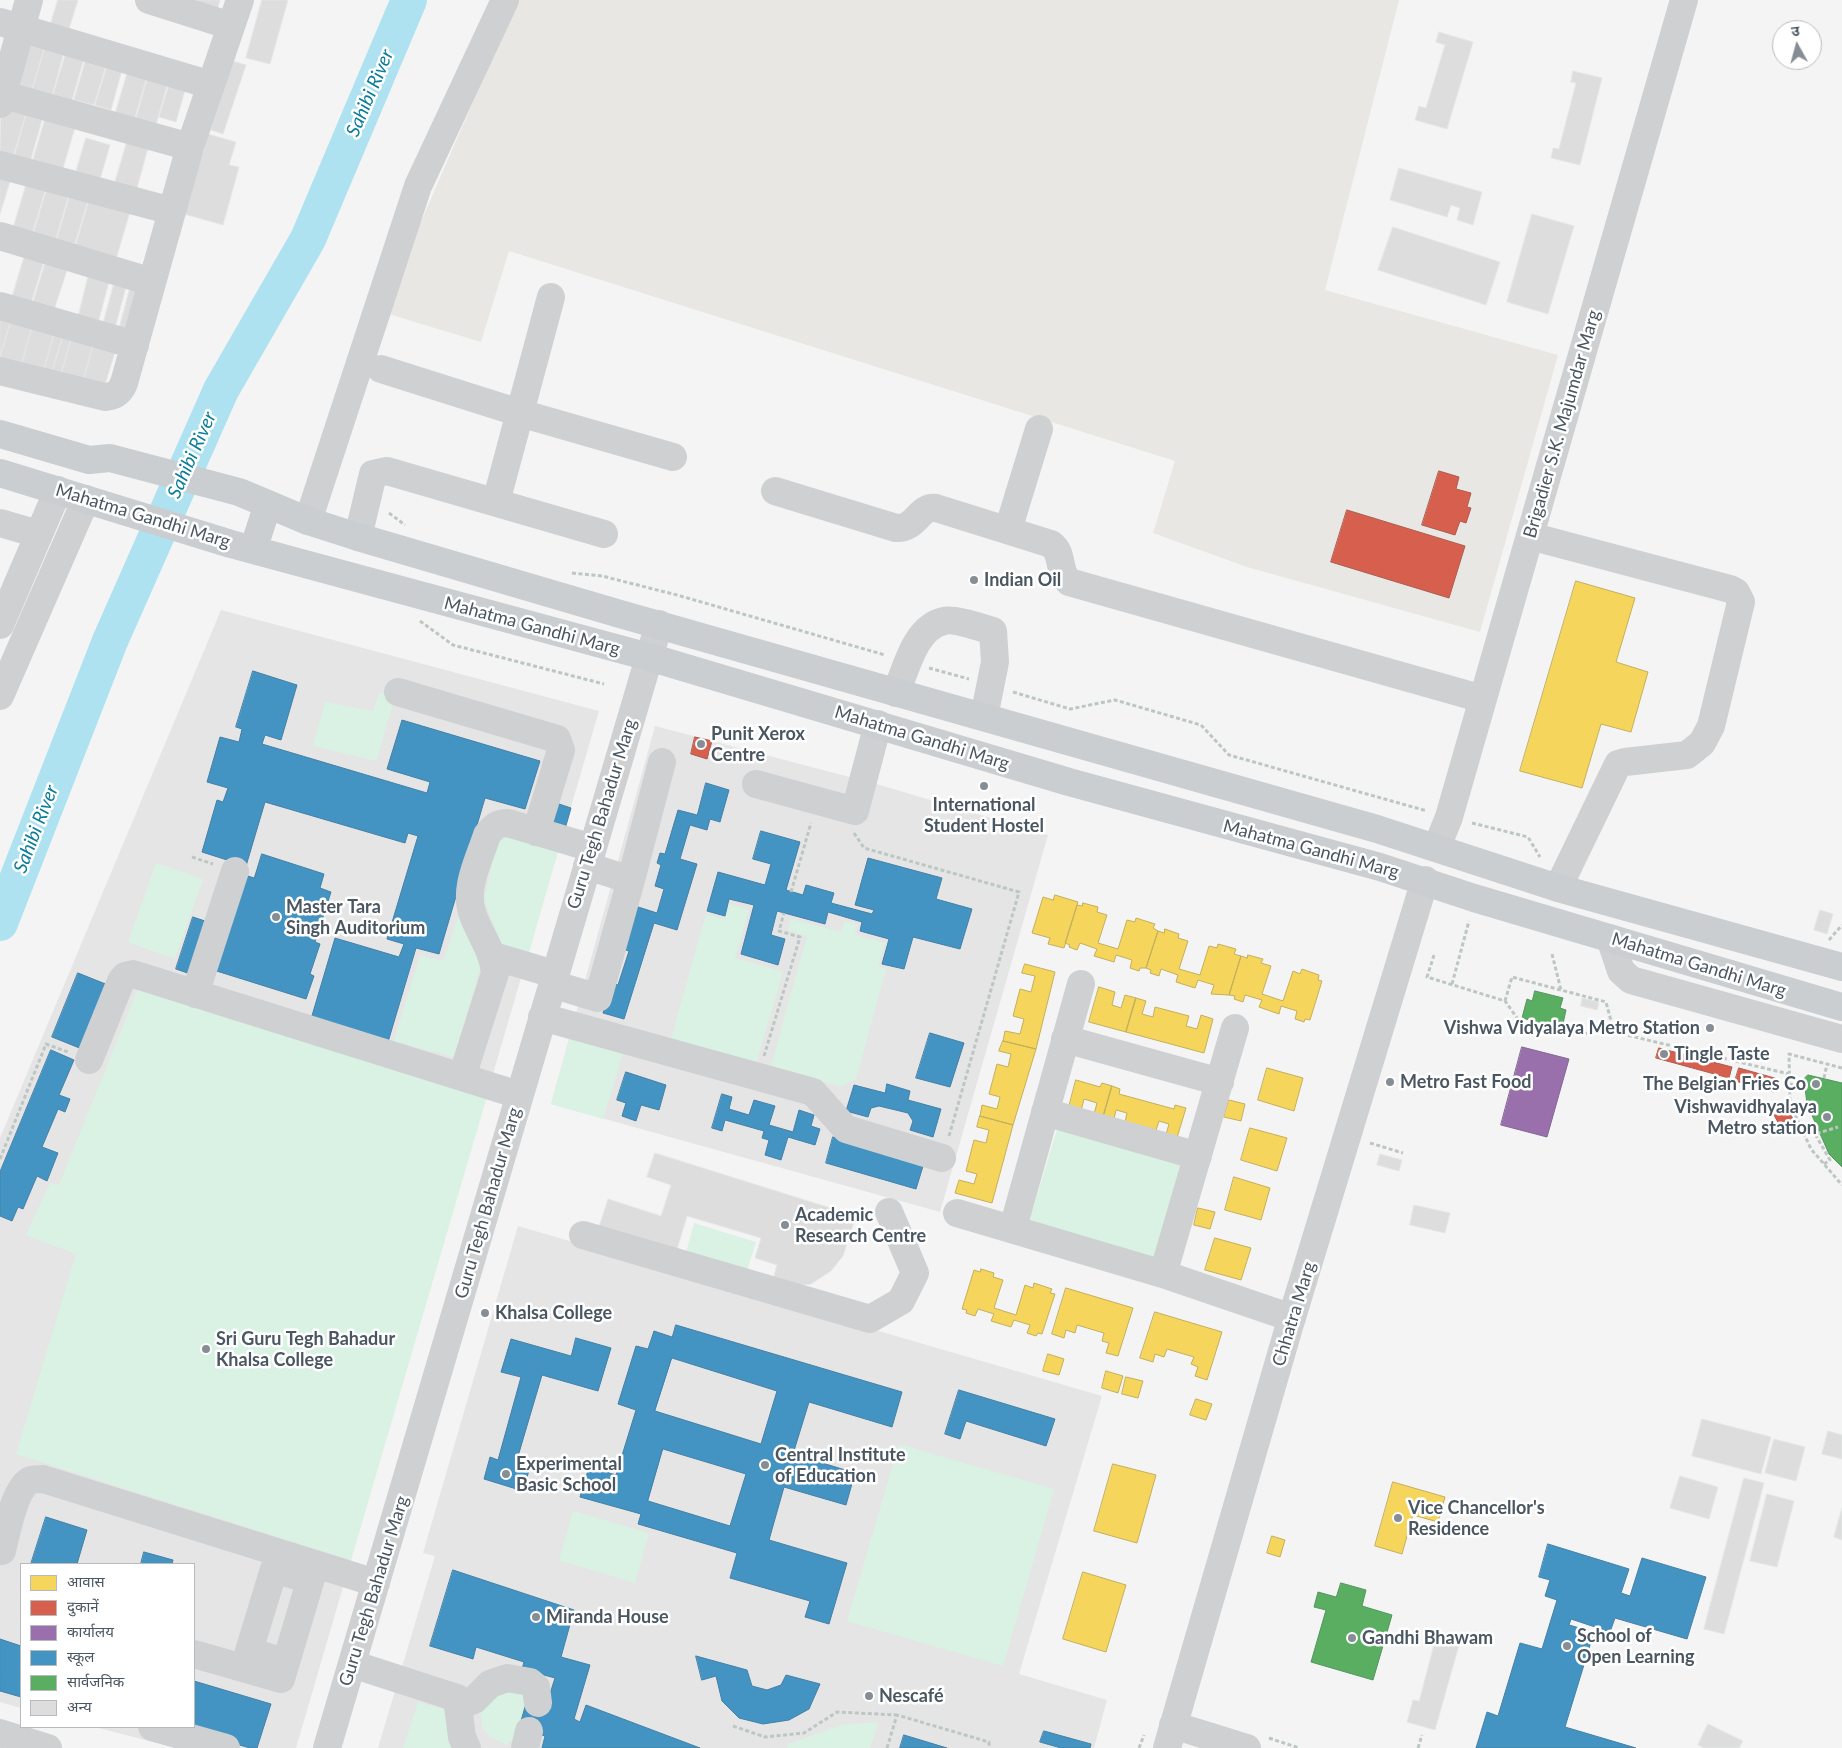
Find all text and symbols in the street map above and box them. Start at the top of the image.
north arrow [1772,20,1822,70]
text: उ [1790,22,1800,40]
water label: Sahibi River [341,46,399,140]
street label: Brigadier S.K. Majumdar Marg [1519,307,1605,541]
water label: Sahibi River [163,408,221,502]
street label: Mahatma Gandhi Marg [53,479,233,553]
place label: Indian Oil [984,569,1061,591]
marker: Indian Oil [968,574,980,586]
street label: Mahatma Gandhi Marg [442,592,622,660]
street label: Mahatma Gandhi Marg [832,701,1012,775]
street label: Guru Tegh Bahadur Marg [563,716,641,912]
place label: Punit Xerox Centre [711,723,805,766]
marker: Punit Xerox Centre [695,738,707,750]
marker: International Student Hostel [978,780,990,792]
water label: Sahibi River [9,782,63,876]
place label: International Student Hostel [924,794,1044,836]
street label: Mahatma Gandhi Marg [1221,815,1401,883]
place label: Master Tara Singh Auditorium [286,896,425,939]
marker: Master Tara Singh Auditorium [270,911,282,923]
street label: Mahatma Gandhi Marg [1609,928,1789,1002]
place label: Vishwa Vidyalaya Metro Station [1444,1017,1700,1039]
marker: Vishwa Vidyalaya Metro Station [1704,1022,1716,1034]
place label: Tingle Taste [1674,1043,1769,1065]
marker: Tingle Taste [1658,1048,1670,1060]
place label: Metro Fast Food [1400,1071,1531,1093]
place label: The Belgian Fries Co [1643,1073,1806,1095]
marker: Metro Fast Food [1384,1076,1396,1088]
marker: The Belgian Fries Co [1810,1078,1822,1090]
place label: Vishwavidhyalaya Metro station [1674,1096,1817,1138]
street label: Guru Tegh Bahadur Marg [450,1105,526,1301]
marker: Vishwavidhyalaya Metro station [1821,1111,1833,1123]
place label: Academic Research Centre [795,1204,926,1246]
marker: Academic Research Centre [779,1219,791,1231]
street label: Chhatra Marg [1268,1259,1320,1369]
place label: Khalsa College [495,1302,612,1324]
marker: Khalsa College [479,1307,491,1319]
place label: Sri Guru Tegh Bahadur Khalsa College [216,1328,395,1370]
marker: Sri Guru Tegh Bahadur Khalsa College [200,1343,212,1355]
place label: Central Institute of Education [775,1444,906,1486]
place label: Experimental Basic School [516,1453,622,1496]
marker: Central Institute of Education [759,1459,771,1471]
marker: Experimental Basic School [500,1468,512,1480]
street label: Guru Tegh Bahadur Marg [335,1493,413,1689]
place label: Vice Chancellor's Residence [1408,1497,1545,1540]
marker: Vice Chancellor's Residence [1392,1512,1404,1524]
legend [20,1563,195,1728]
text: आवास [67,1572,105,1590]
text: दुकानें [67,1597,99,1615]
place label: Miranda House [546,1606,669,1628]
marker: Miranda House [530,1611,542,1623]
text: कार्यालय [67,1622,114,1640]
place label: School of Open Learning [1577,1625,1694,1668]
place label: Gandhi Bhawam [1362,1627,1493,1649]
marker: Gandhi Bhawam [1346,1632,1358,1644]
marker: School of Open Learning [1561,1640,1573,1652]
text: स्कूल [67,1647,95,1665]
text: सार्वजनिक [67,1672,124,1690]
place label: Nescafé [879,1685,944,1707]
marker: Nescafé [863,1690,875,1702]
text: अन्य [67,1697,92,1715]

